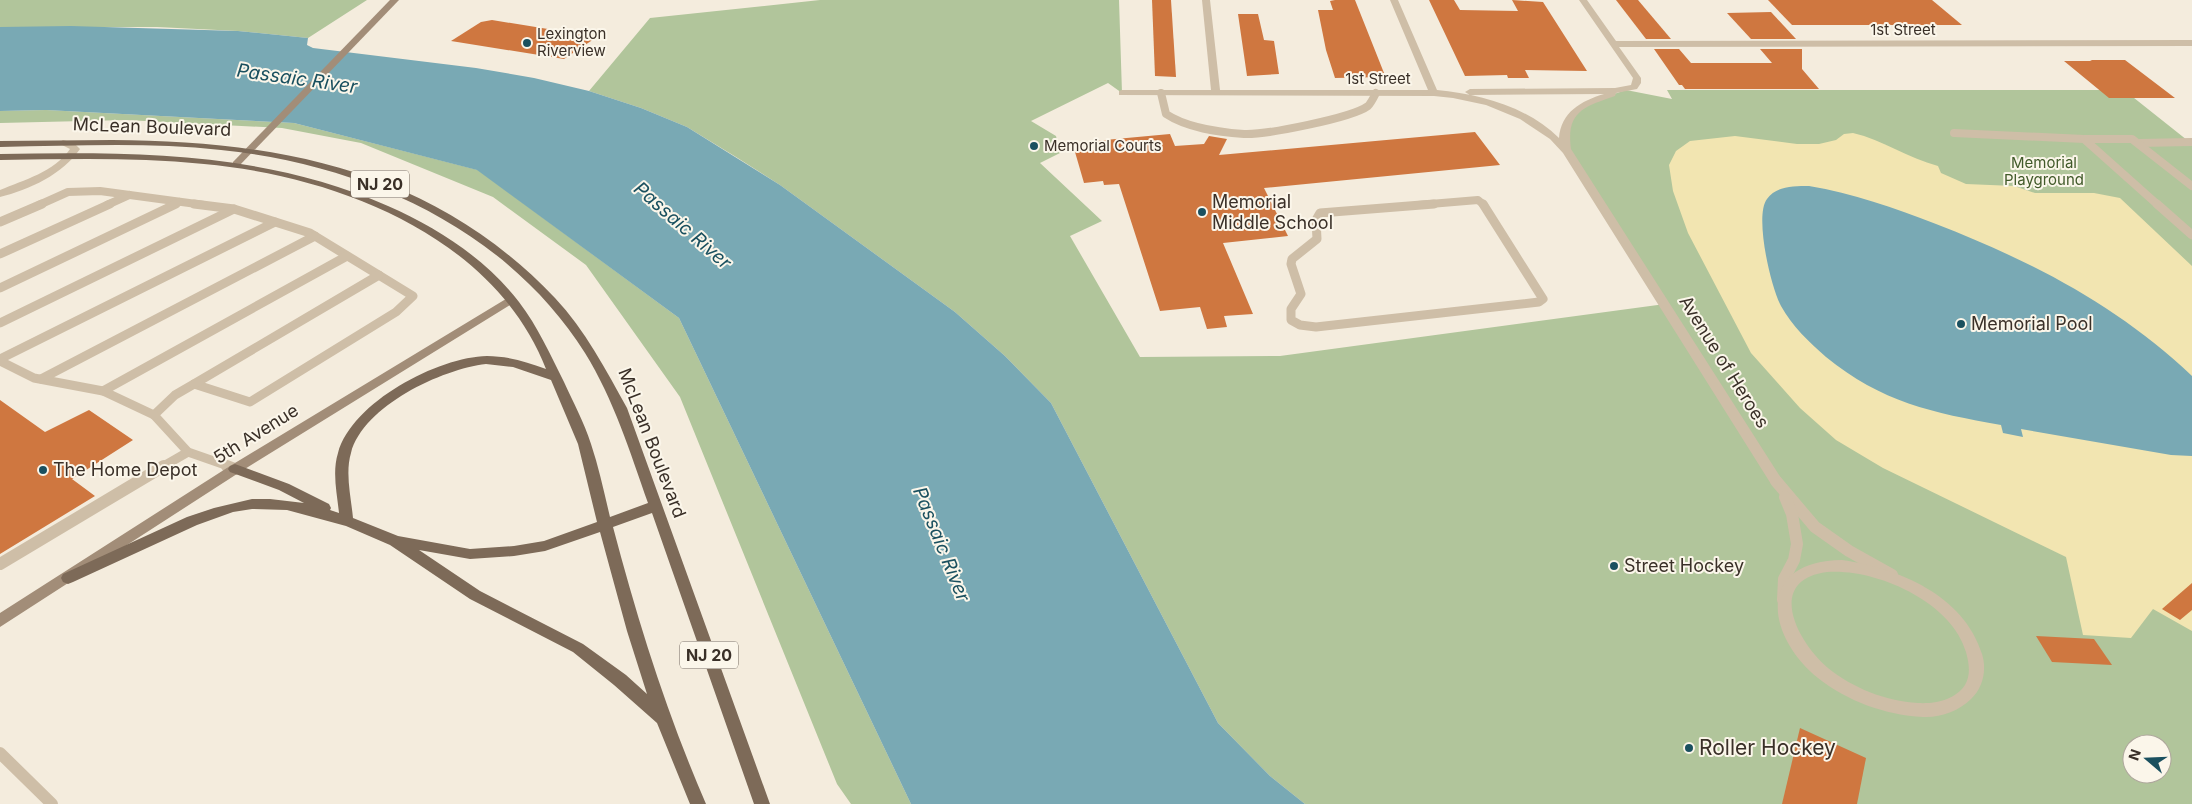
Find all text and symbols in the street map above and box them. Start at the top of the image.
street label: 1st Street [1870,20,1936,39]
place label: Lexington Riverview [537,24,606,60]
marker: Lexington Riverview [521,37,533,49]
water label: Passaic River [235,59,359,98]
street label: 1st Street [1345,69,1411,88]
street label: McLean Boulevard [72,113,232,140]
place label: Memorial Courts [1044,136,1162,155]
marker: Memorial Courts [1028,140,1040,152]
park label: Memorial Playground [2004,153,2084,189]
road number: NJ 20 [351,170,409,198]
water label: Passaic River [629,177,737,274]
place label: Memorial Middle School [1212,191,1333,233]
marker: Memorial Middle School [1196,206,1208,218]
street label: Avenue of Heroes [1675,292,1774,432]
place label: Memorial Pool [1971,313,2093,334]
marker: Memorial Pool [1955,318,1967,330]
street label: McLean Boulevard [614,365,691,521]
street label: 5th Avenue [210,399,302,468]
place label: The Home Depot [53,459,198,480]
marker: The Home Depot [37,464,49,476]
water label: Passaic River [908,484,975,606]
place label: Street Hockey [1624,555,1744,576]
marker: Street Hockey [1608,560,1620,572]
road number: NJ 20 [680,642,738,668]
north arrow [2122,734,2172,784]
place label: Roller Hockey [1699,735,1836,760]
marker: Roller Hockey [1683,742,1695,754]
text: N [2124,747,2144,762]

